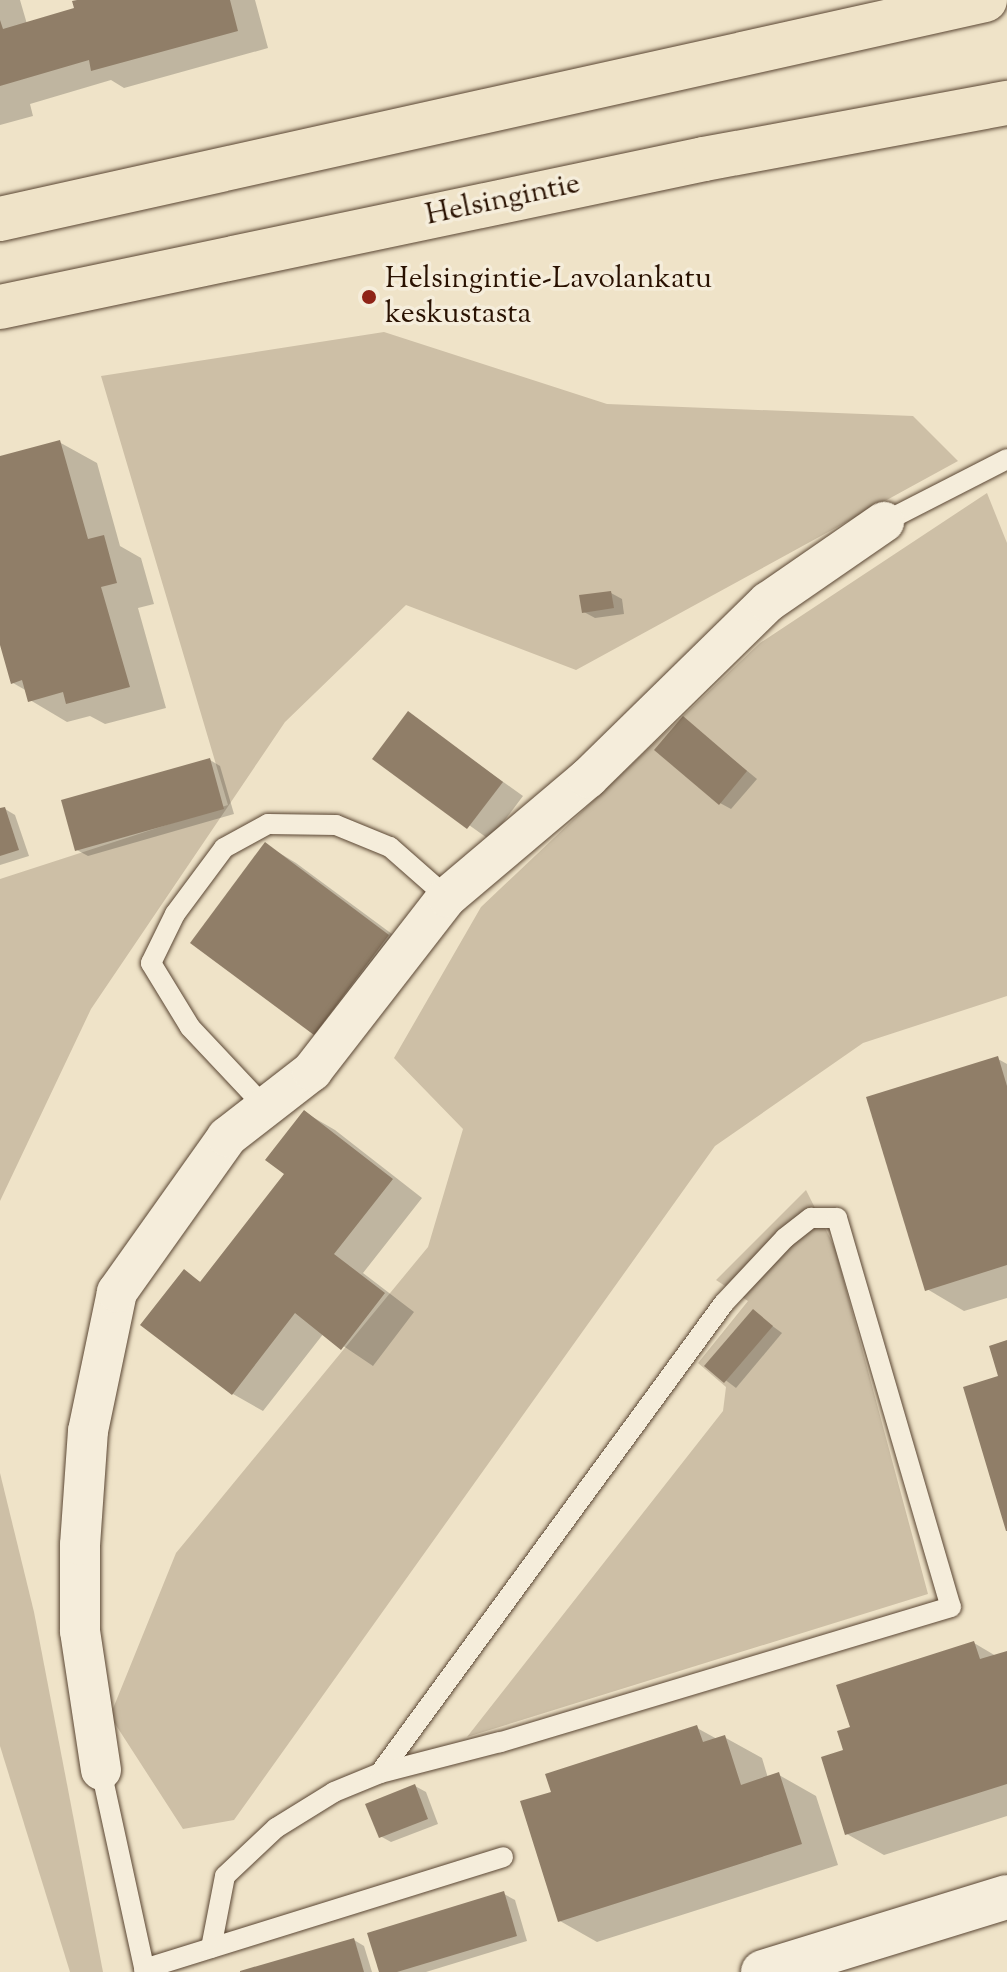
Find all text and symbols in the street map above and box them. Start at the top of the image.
street label: Helsingintie [423,167,583,235]
place label: Helsingintie-Lavolankatu keskustasta [385,262,712,332]
marker: Helsingintie-Lavolankatu keskustasta [360,288,378,306]

